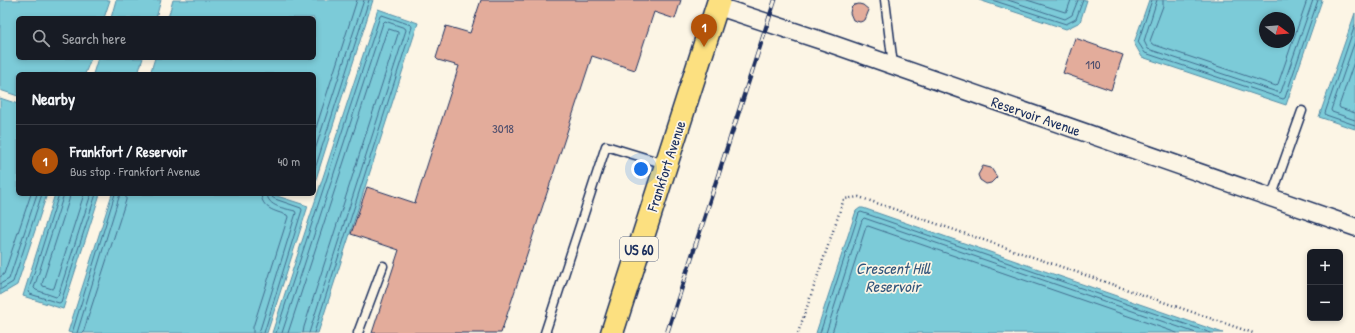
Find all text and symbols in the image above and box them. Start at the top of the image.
north arrow [1259,12,1295,48]
pin: 1 [691,14,717,47]
search box [16,16,316,60]
icon: search [30,27,52,49]
text: Search here [62,28,126,49]
house number: 110 [1085,55,1101,73]
text: Nearby [32,87,75,110]
street label: Reservoir Avenue [989,91,1083,141]
street label: Frankfort Avenue [641,118,691,215]
house number: 3018 [492,119,514,137]
text: Frankfort / Reservoir [70,141,187,162]
text: 1 [43,152,47,170]
text: 40 m [277,152,300,170]
your location [631,159,651,179]
text: Bus stop · Frankfort Avenue [70,162,200,180]
road number: US 60 [620,237,658,261]
map controls [1307,249,1343,321]
button: + [1307,249,1343,285]
water label: Crescent Hill Reservoir [856,257,931,297]
button: − [1307,285,1343,321]

